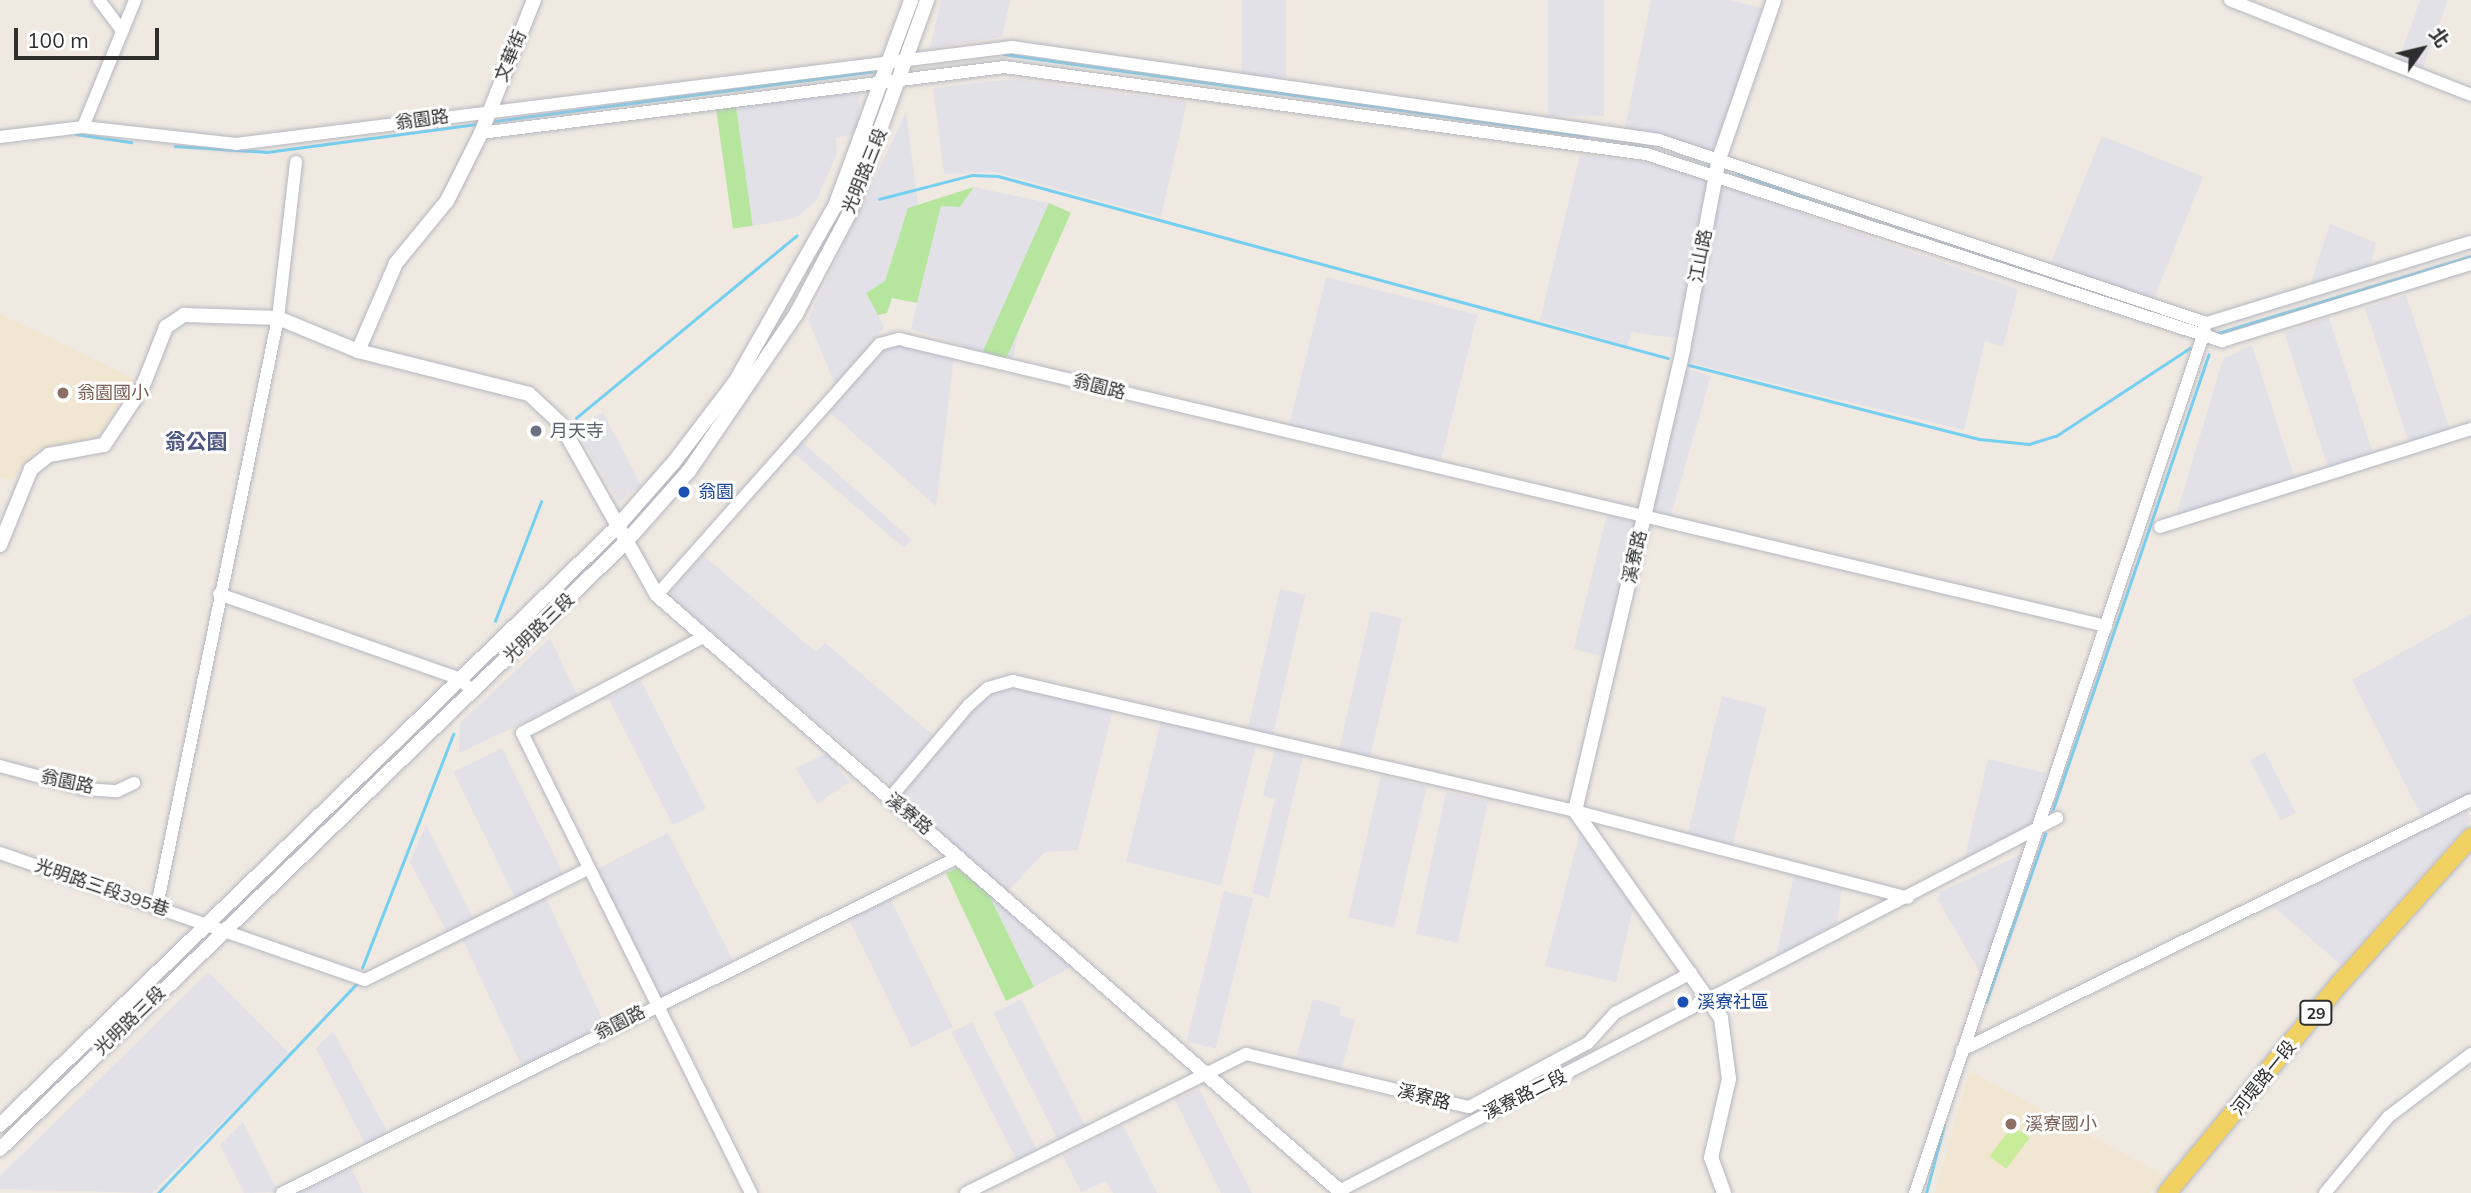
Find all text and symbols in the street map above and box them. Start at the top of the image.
scale bar [18,14,163,58]
north arrow [2387,14,2457,84]
text: 北 [2424,23,2455,52]
text: 100 m [27,27,89,53]
street label: 文華街 [491,27,531,85]
street label: 翁園路 [394,106,450,134]
street label: 光明路三段 [838,125,892,217]
street label: 江山路 [1685,227,1717,285]
street label: 翁園路 [1070,370,1128,404]
place label: 翁園國小 [77,382,149,404]
marker: 翁園國小 [55,385,71,401]
place label: 月天寺 [550,420,604,442]
marker: 月天寺 [528,423,544,439]
district label: 翁公園 [165,428,227,454]
place label: 翁園 [698,481,734,503]
marker: 翁園 [676,484,692,500]
street label: 溪寮路 [1618,528,1652,586]
street label: 光明路三段 [499,589,579,667]
street label: 翁園路 [38,766,96,798]
street label: 溪寮路 [881,788,937,840]
street label: 光明路三段395巷 [32,855,172,921]
street label: 光明路三段 [90,982,170,1060]
place label: 溪寮社區 [1697,991,1769,1013]
marker: 溪寮社區 [1675,994,1691,1010]
street label: 翁園路 [591,1001,649,1045]
road number: 29 [2298,1001,2334,1026]
street label: 河堤路一段 [2227,1036,2301,1120]
street label: 溪寮路二段 [1480,1066,1570,1124]
street label: 溪寮路 [1395,1080,1453,1114]
place label: 溪寮國小 [2025,1113,2097,1135]
marker: 溪寮國小 [2003,1116,2019,1132]

